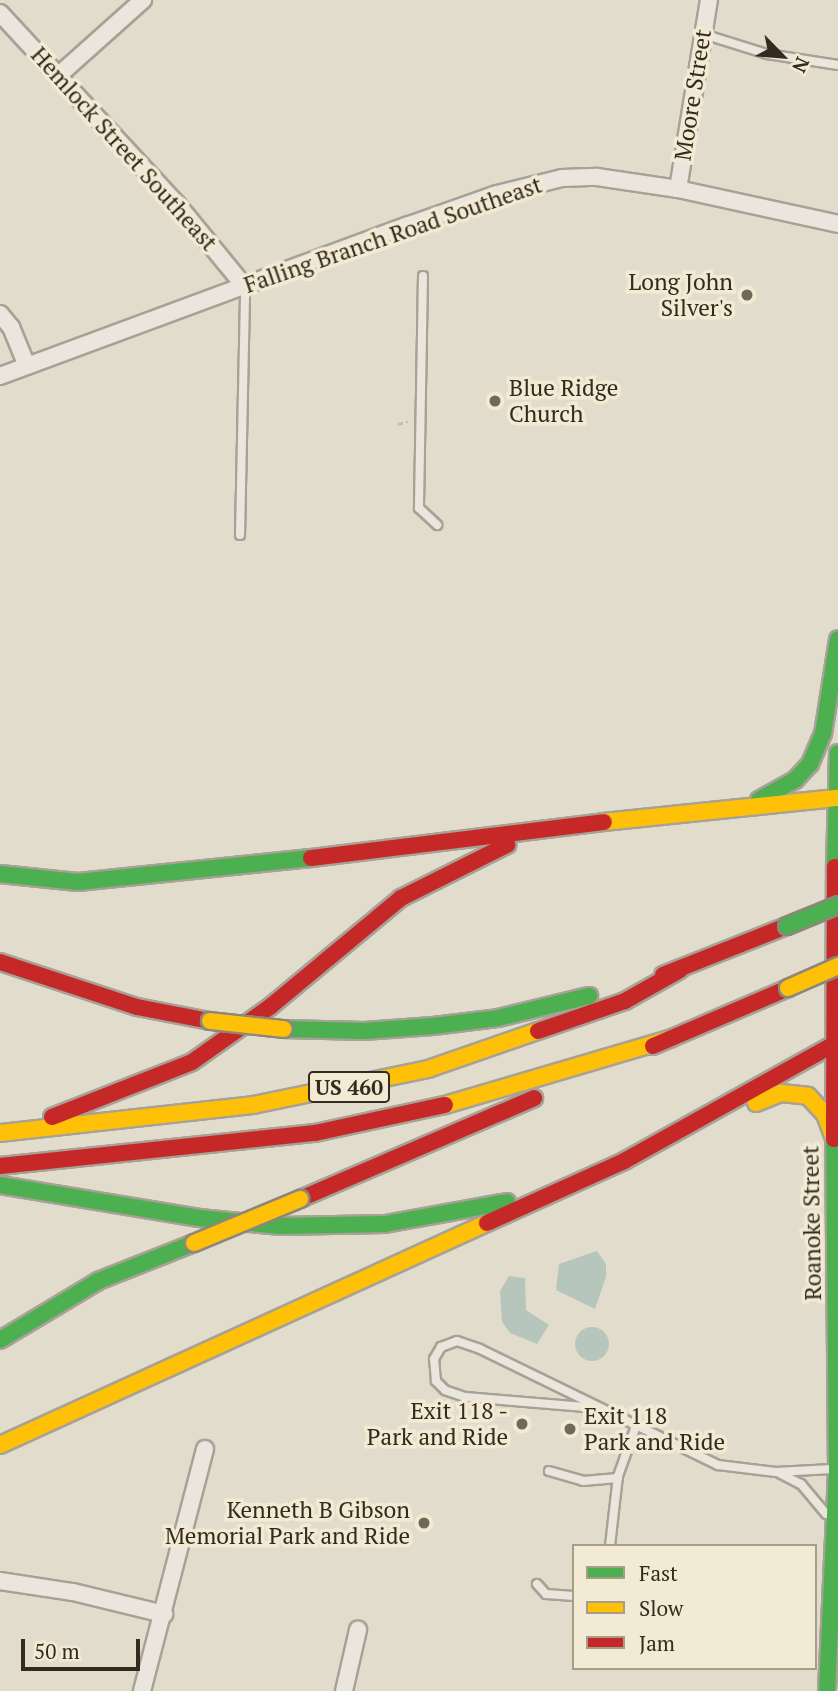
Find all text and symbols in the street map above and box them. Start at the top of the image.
north arrow [747,21,817,91]
street label: Moore Street [669,27,717,163]
street label: Hemlock Street Southeast [25,41,223,257]
text: N [787,53,816,77]
street label: Falling Branch Road Southeast [240,171,546,299]
place label: Long John Silver's [629,268,733,322]
marker: Long John Silver's [739,287,755,303]
place label: Blue Ridge Church [509,374,618,428]
marker: Blue Ridge Church [487,393,503,409]
road number: US 460 [307,1070,391,1104]
street label: Roanoke Street [797,1145,827,1301]
place label: Exit 118 - Park and Ride [367,1397,508,1451]
place label: Exit 118 Park and Ride [584,1402,725,1456]
marker: Exit 118 - Park and Ride [514,1416,530,1432]
marker: Exit 118 Park and Ride [562,1421,578,1437]
place label: Kenneth B Gibson Memorial Park and Ride [165,1496,410,1550]
marker: Kenneth B Gibson Memorial Park and Ride [416,1515,432,1531]
legend [572,1544,817,1670]
text: Fast [639,1559,678,1587]
text: Slow [639,1594,683,1622]
scale bar [24,1624,144,1668]
text: Jam [639,1629,675,1657]
text: 50 m [34,1637,80,1665]

